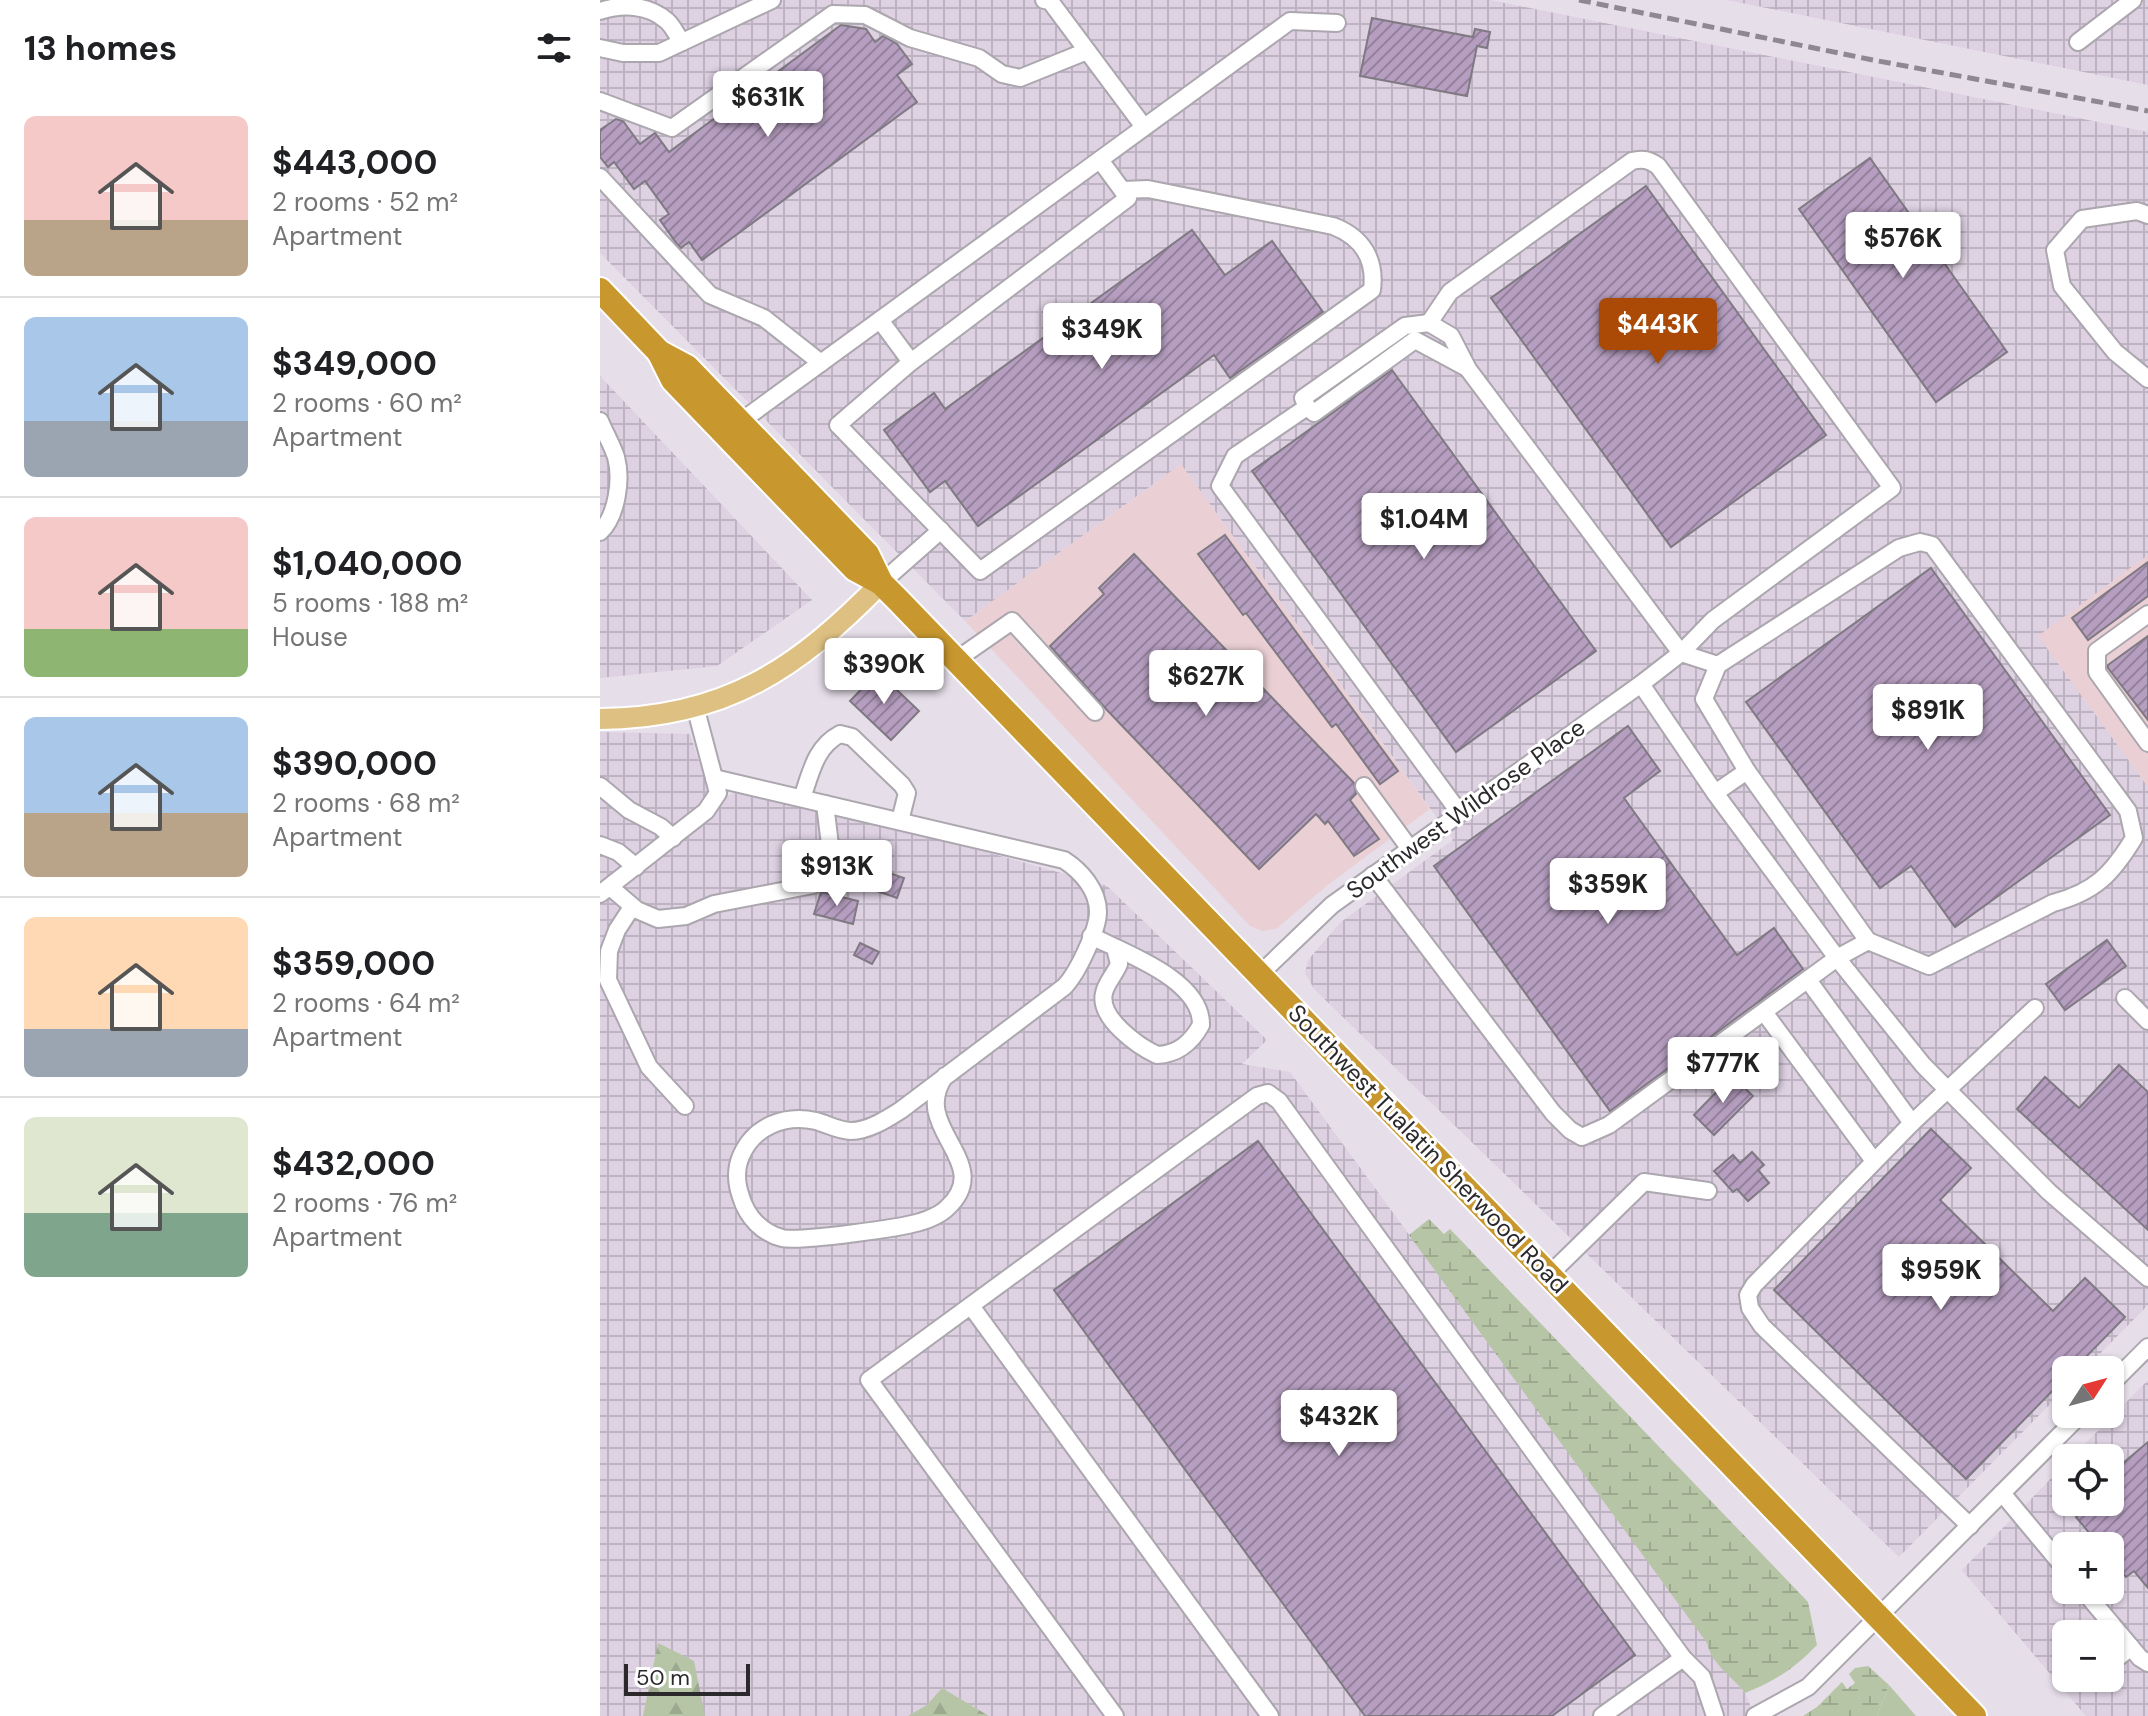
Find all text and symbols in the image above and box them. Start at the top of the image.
text: 13 homes [24,26,177,71]
icon: filters [532,26,576,70]
pin: $631K [712,71,824,139]
text: $631K [731,80,805,114]
text: $443,000 [272,140,437,185]
icon: home [88,148,184,244]
text: 2 rooms · 52 m² [272,185,458,219]
pin: $576K [1847,212,1959,280]
text: Apartment [272,219,403,253]
text: $576K [1864,221,1942,255]
pin: $443K [1602,298,1714,366]
pin: $349K [1046,303,1158,371]
text: $443K [1617,307,1699,341]
text: $349K [1061,312,1143,346]
text: $349,000 [272,341,437,386]
icon: home [88,349,184,445]
text: 2 rooms · 60 m² [272,386,462,420]
text: Apartment [272,420,403,454]
pin: $1.04M [1359,493,1489,561]
text: $1.04M [1380,502,1468,536]
text: $1,040,000 [272,541,462,586]
icon: home [88,549,184,645]
text: 5 rooms · 188 m² [272,586,468,620]
text: House [272,620,348,654]
pin: $390K [828,638,940,706]
text: $390K [843,647,925,681]
pin: $627K [1150,650,1262,718]
text: $627K [1167,659,1245,693]
pin: $891K [1872,684,1984,752]
text: $891K [1891,693,1965,727]
street label: Southwest Wildrose Place [1340,711,1591,906]
text: $390,000 [272,741,437,786]
icon: home [88,749,184,845]
text: 2 rooms · 68 m² [272,786,460,820]
text: Apartment [272,820,403,854]
pin: $913K [781,840,893,908]
text: $913K [800,849,874,883]
pin: $359K [1552,858,1664,926]
text: $359K [1568,867,1648,901]
text: $359,000 [272,941,435,986]
icon: home [88,949,184,1045]
text: 2 rooms · 64 m² [272,986,460,1020]
street label: Southwest Tualatin Sherwood Road [1282,998,1575,1300]
text: Apartment [272,1020,403,1054]
pin: $777K [1667,1037,1779,1105]
text: $777K [1686,1046,1760,1080]
text: $432,000 [272,1141,435,1186]
icon: home [88,1149,184,1245]
text: 2 rooms · 76 m² [272,1186,457,1220]
text: Apartment [272,1220,403,1254]
pin: $959K [1885,1244,1997,1312]
text: $959K [1900,1253,1982,1287]
north arrow [2052,1356,2124,1428]
map controls [2052,1356,2124,1692]
pin: $432K [1283,1390,1395,1458]
text: $432K [1299,1399,1379,1433]
button: locate [2052,1444,2124,1516]
button: + [2052,1532,2124,1604]
button: − [2052,1620,2124,1692]
scale bar [624,1660,750,1696]
text: 50 m [636,1663,690,1692]

